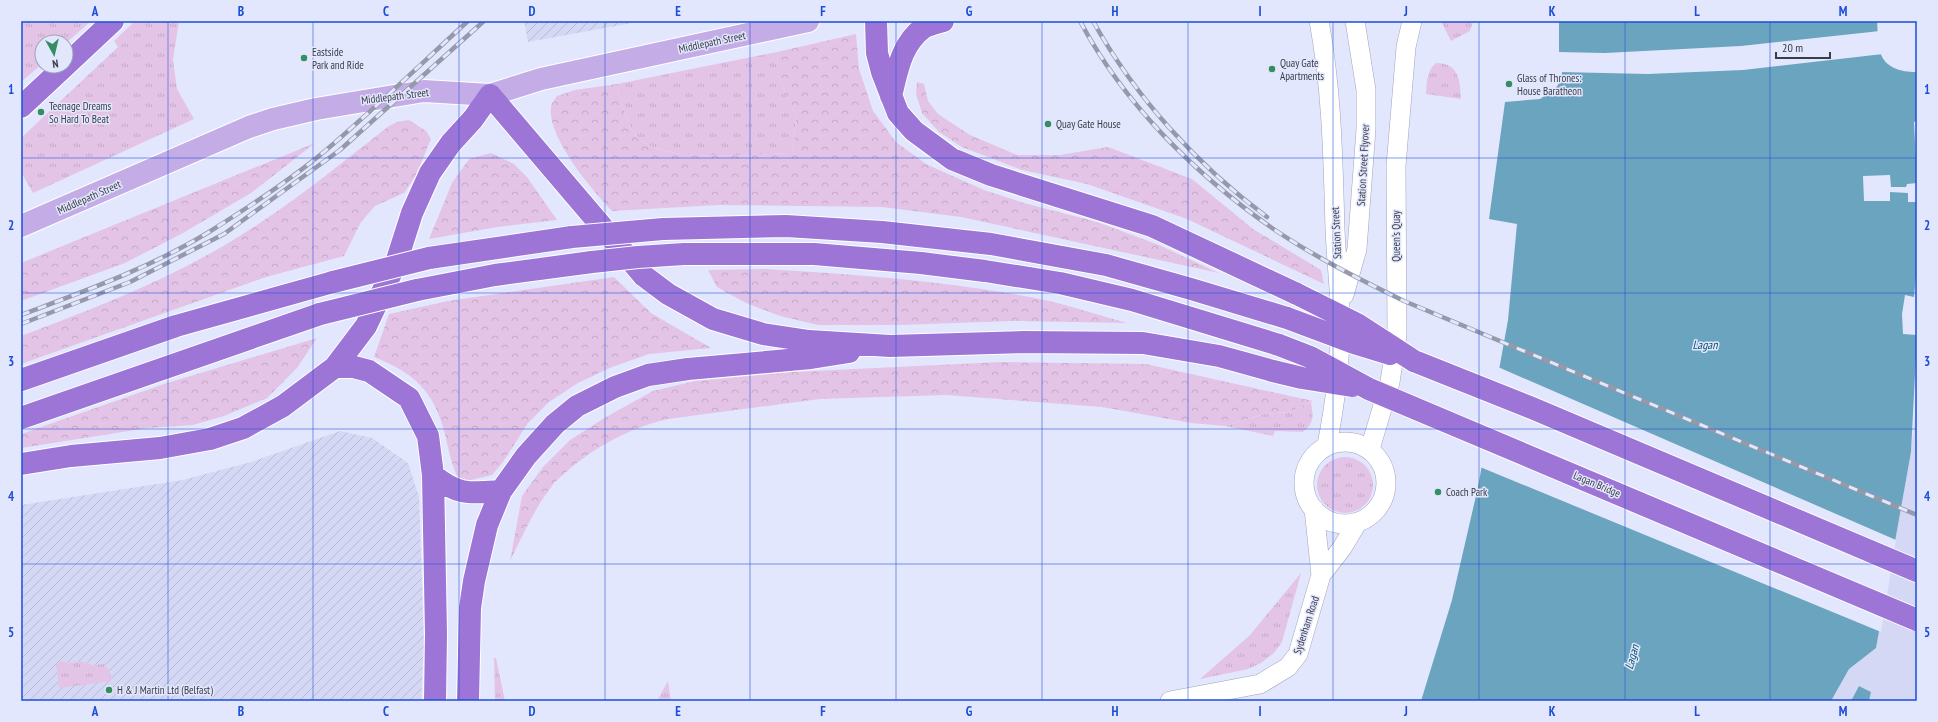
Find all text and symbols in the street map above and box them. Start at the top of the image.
text: A [91,3,99,20]
text: B [238,3,244,20]
text: C [383,3,389,20]
text: D [529,3,536,20]
text: E [675,3,681,20]
text: F [820,3,826,20]
text: G [966,3,973,20]
text: H [1112,3,1119,20]
text: I [1258,3,1262,20]
text: J [1403,3,1408,20]
text: K [1549,3,1556,20]
text: L [1694,3,1700,20]
text: M [1839,3,1848,20]
street label: Middlepath Street [677,28,747,56]
north arrow [34,34,74,74]
scale bar [1776,34,1830,60]
text: 20 m [1782,40,1803,55]
place label: Eastside Park and Ride [312,45,364,72]
marker: Eastside Park and Ride [299,53,309,63]
place label: Quay Gate Apartments [1280,56,1324,83]
text: N [51,57,59,71]
marker: Quay Gate Apartments [1267,64,1277,74]
place label: Glass of Thrones: House Baratheon [1517,71,1582,98]
marker: Glass of Thrones: House Baratheon [1504,79,1514,89]
text: 1 [8,81,14,98]
text: 1 [1924,81,1930,98]
street label: Middlepath Street [360,85,430,107]
place label: Teenage Dreams So Hard To Beat [49,99,112,126]
marker: Teenage Dreams So Hard To Beat [36,107,46,117]
place label: Quay Gate House [1056,117,1121,131]
marker: Quay Gate House [1043,119,1053,129]
street label: Station Street Flyover [1354,124,1372,206]
street label: Middlepath Street [55,177,123,217]
street label: Station Street [1328,207,1344,259]
street label: Queen's Quay [1389,209,1403,262]
text: 2 [8,217,14,234]
text: 2 [1924,217,1930,234]
water label: Lagan [1693,337,1718,352]
text: 3 [8,353,14,370]
text: 3 [1924,353,1930,370]
street label: Lagan Bridge [1571,468,1623,500]
place label: Coach Park [1446,485,1488,499]
marker: Coach Park [1433,487,1443,497]
text: 4 [8,488,15,505]
text: 4 [1924,488,1931,505]
street label: Sydenham Road [1290,594,1322,656]
text: 5 [8,624,14,641]
text: 5 [1924,624,1930,641]
water label: Lagan [1621,642,1642,671]
place label: H & J Martin Ltd (Belfast) [117,683,213,697]
marker: H & J Martin Ltd (Belfast) [104,685,114,695]
text: A [91,703,99,720]
text: B [238,703,244,720]
text: C [383,703,389,720]
text: D [529,703,536,720]
text: E [675,703,681,720]
text: F [820,703,826,720]
text: G [966,703,973,720]
text: H [1112,703,1119,720]
text: I [1258,703,1262,720]
text: J [1403,703,1408,720]
text: K [1549,703,1556,720]
text: L [1694,703,1700,720]
text: M [1839,703,1848,720]

